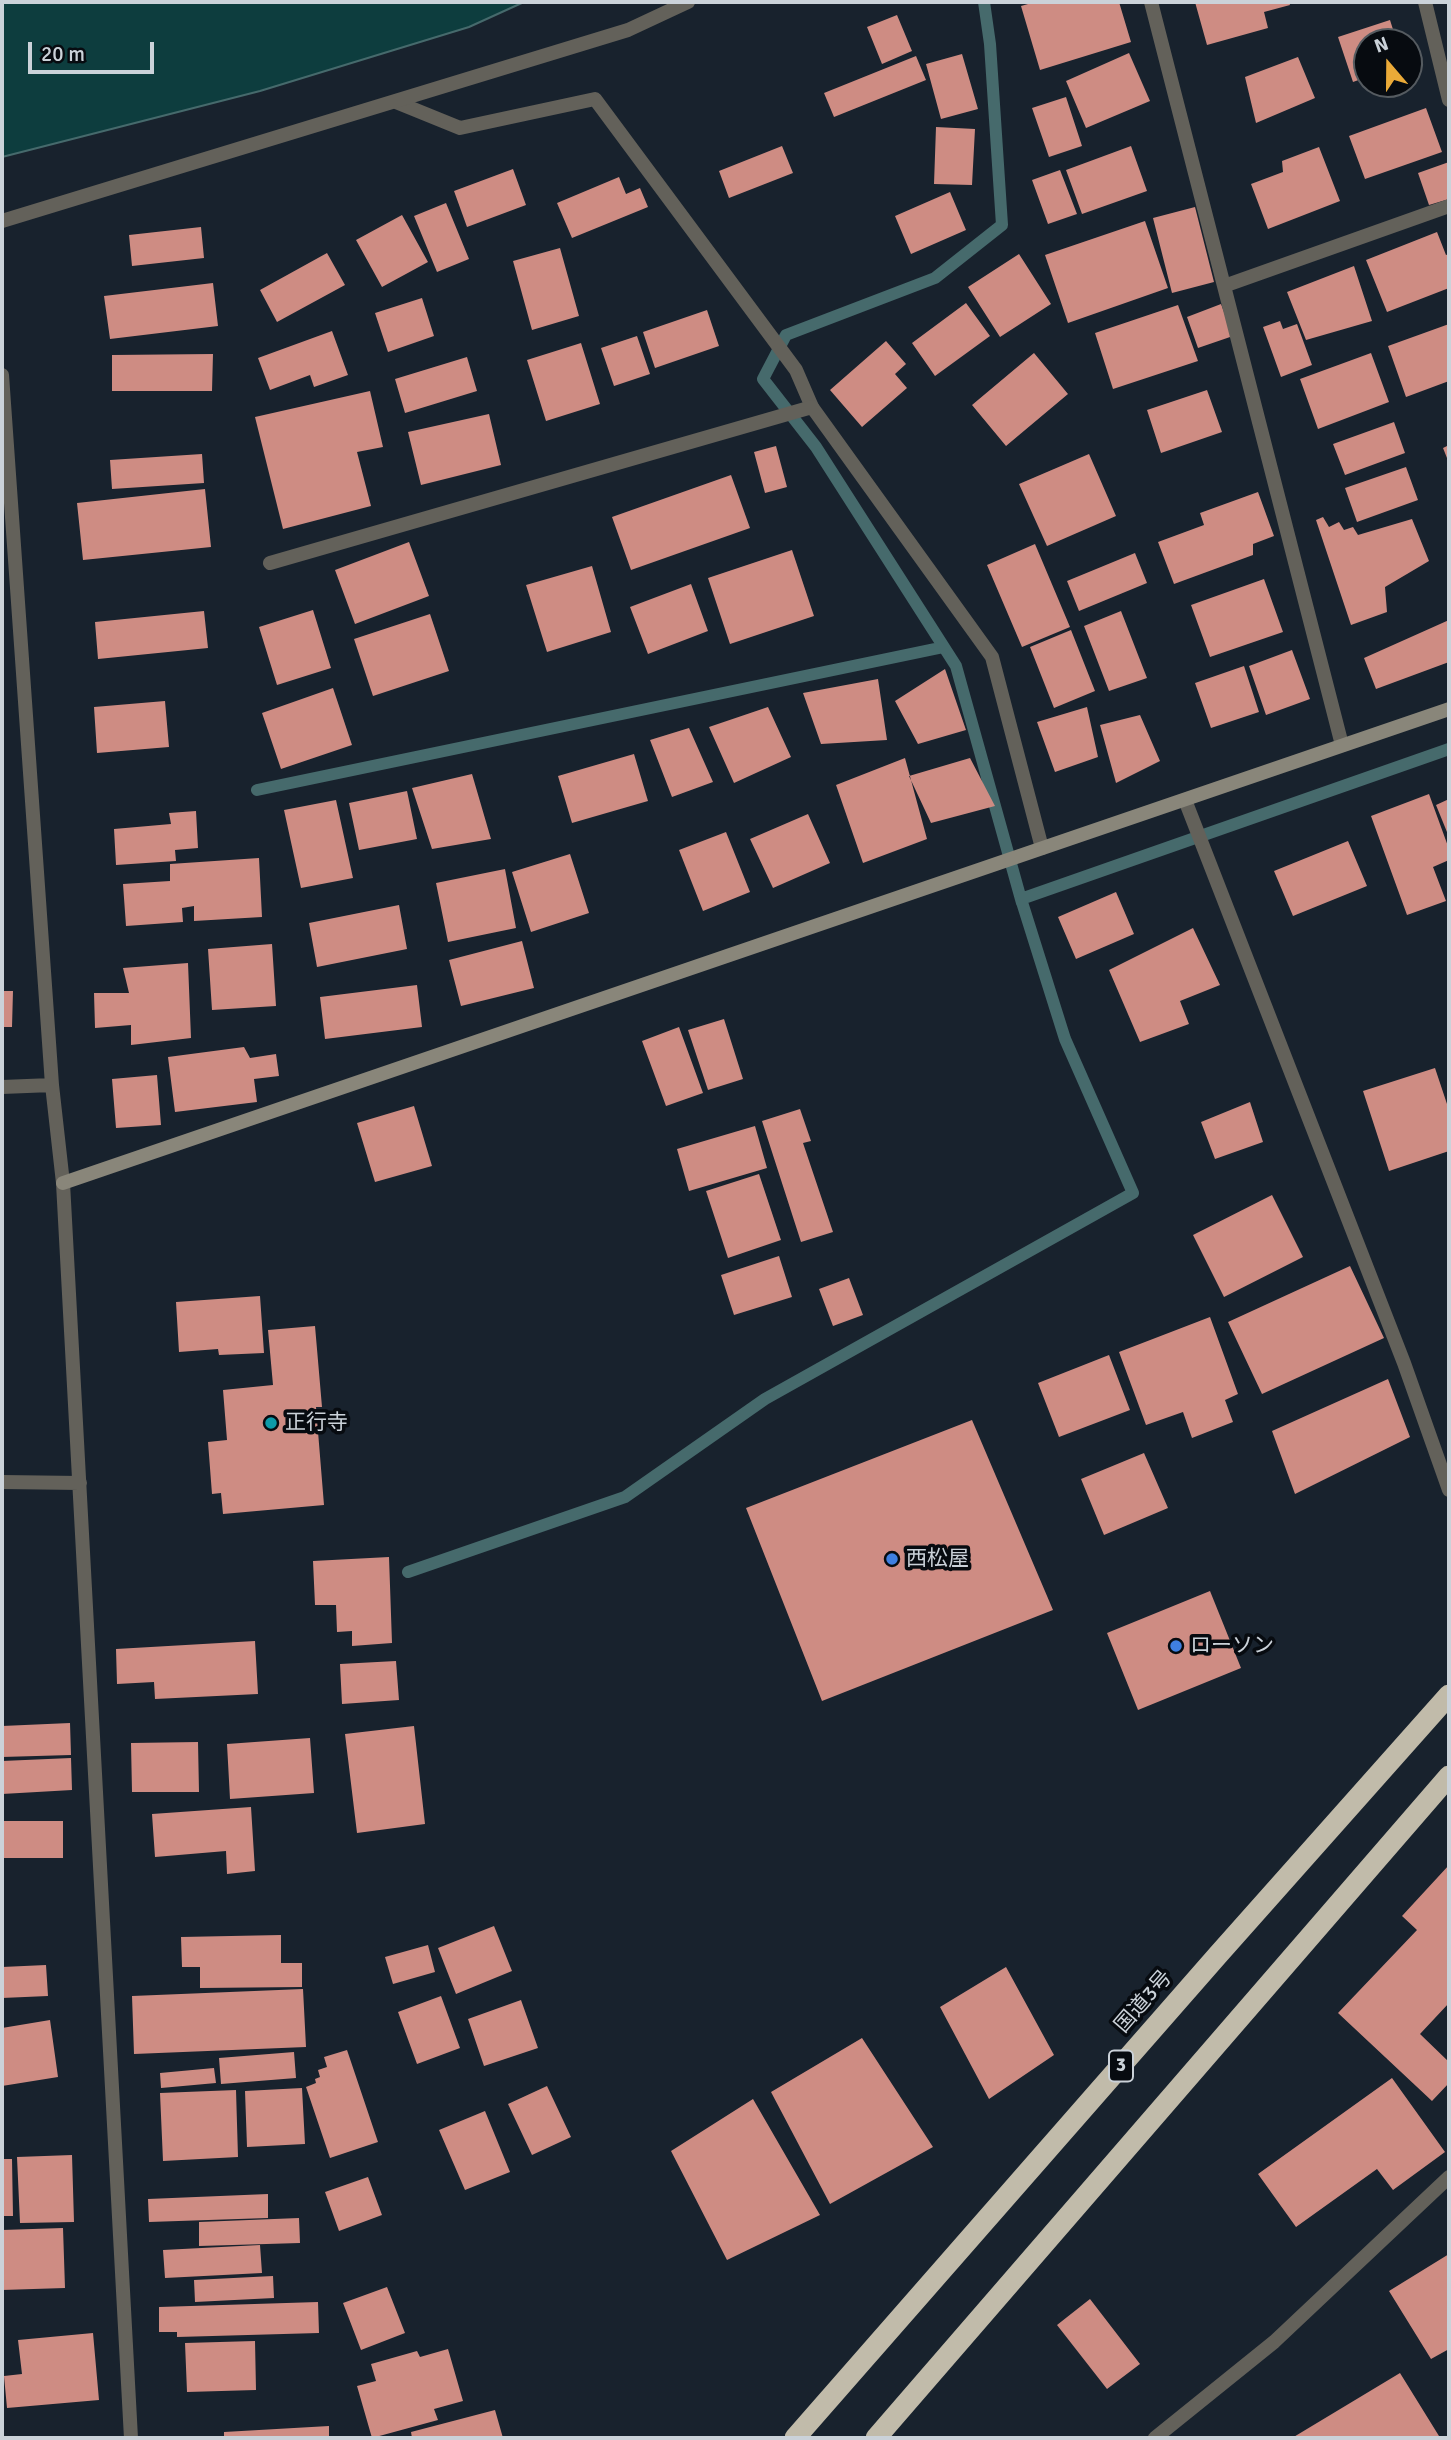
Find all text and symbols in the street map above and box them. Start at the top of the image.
scale bar [32,28,158,72]
north arrow [1353,28,1423,98]
text: N [1371,32,1392,59]
text: 20 m [41,41,85,67]
place label: 正行寺 [285,1410,348,1436]
marker: 正行寺 [263,1415,279,1431]
place label: 西松屋 [906,1546,969,1572]
marker: 西松屋 [884,1551,900,1567]
place label: ローソン [1190,1633,1274,1659]
marker: ローソン [1168,1638,1184,1654]
street label: 国道3号 [1110,1966,1178,2038]
road number: 3 [1109,2050,1133,2082]

